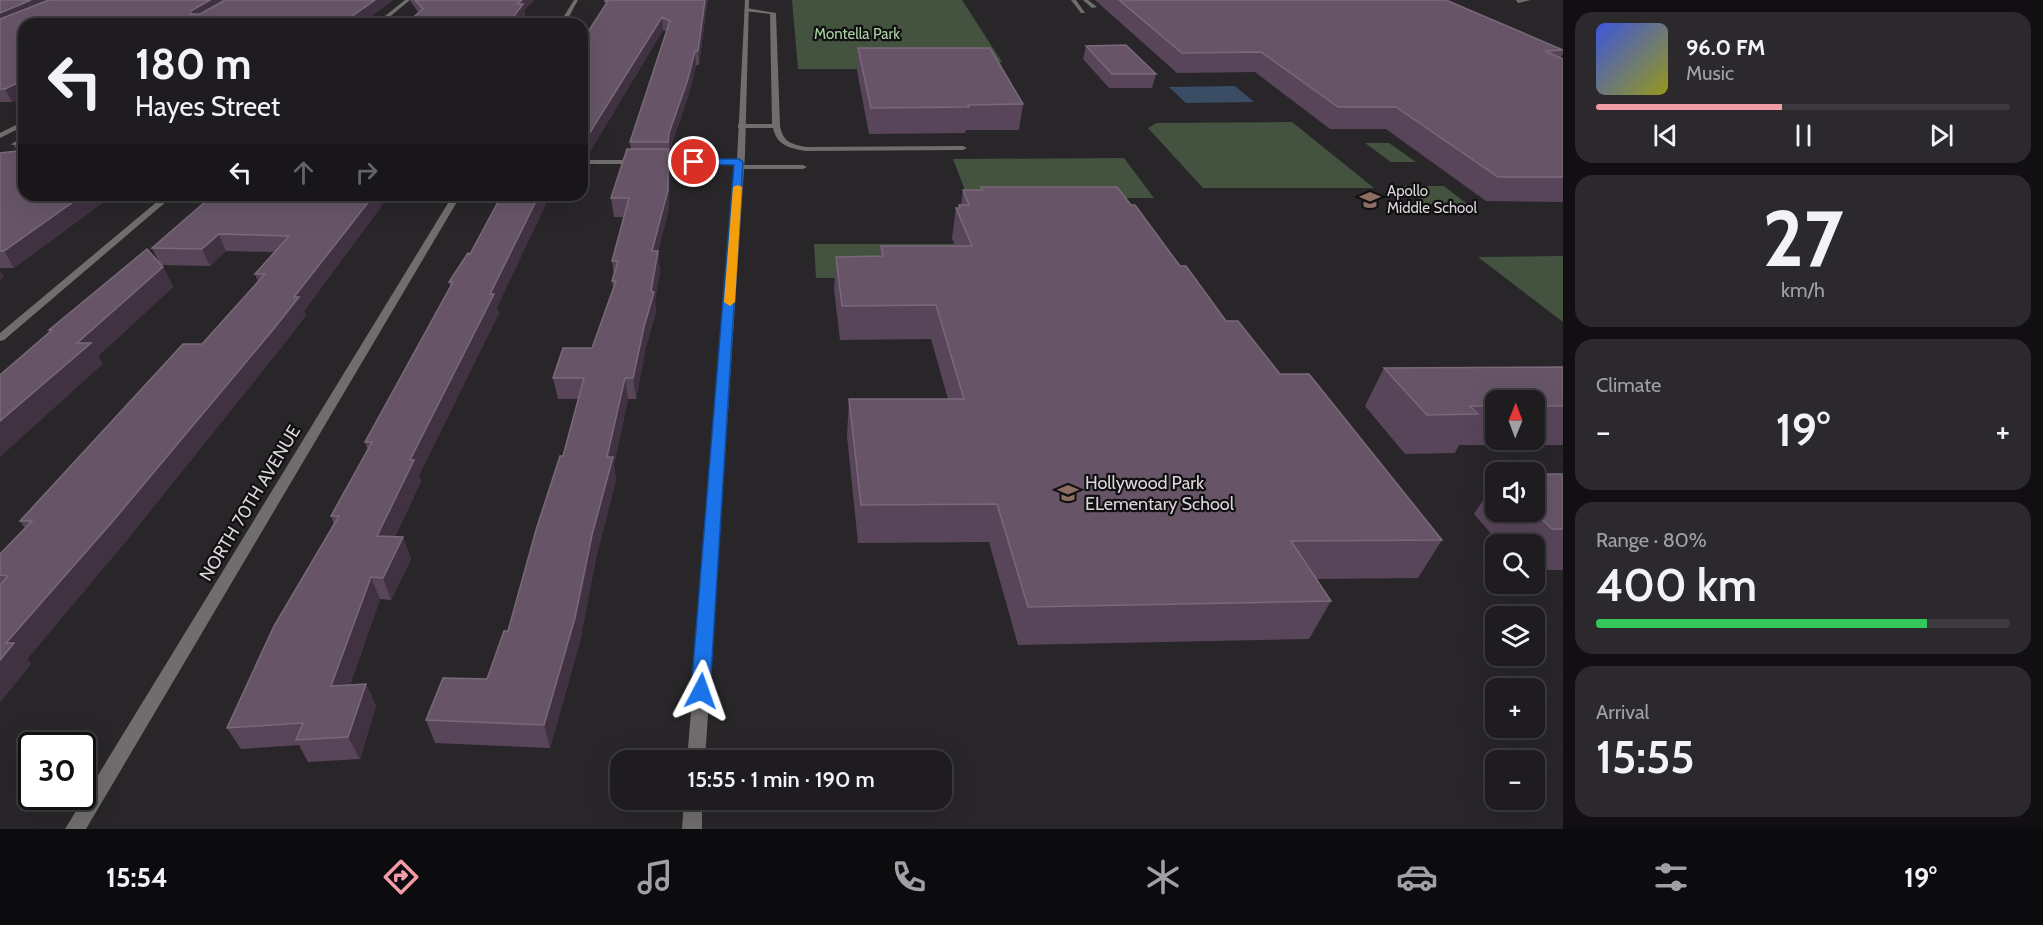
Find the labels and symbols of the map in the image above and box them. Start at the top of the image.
park label: Montella Park [814,25,900,43]
pin [668,136,719,187]
place label: Apollo Middle School [1387,182,1478,217]
school or university icon: Apollo Middle School [1358,188,1382,212]
north arrow [1485,390,1545,450]
street label: NORTH 70TH AVENUE [195,421,305,585]
place label: Hollywood Park ELementary School [1085,472,1235,515]
school or university icon: Hollywood Park ELementary School [1056,481,1080,505]
position arrow [669,659,733,723]
speed limit sign: 30 [18,732,96,810]

